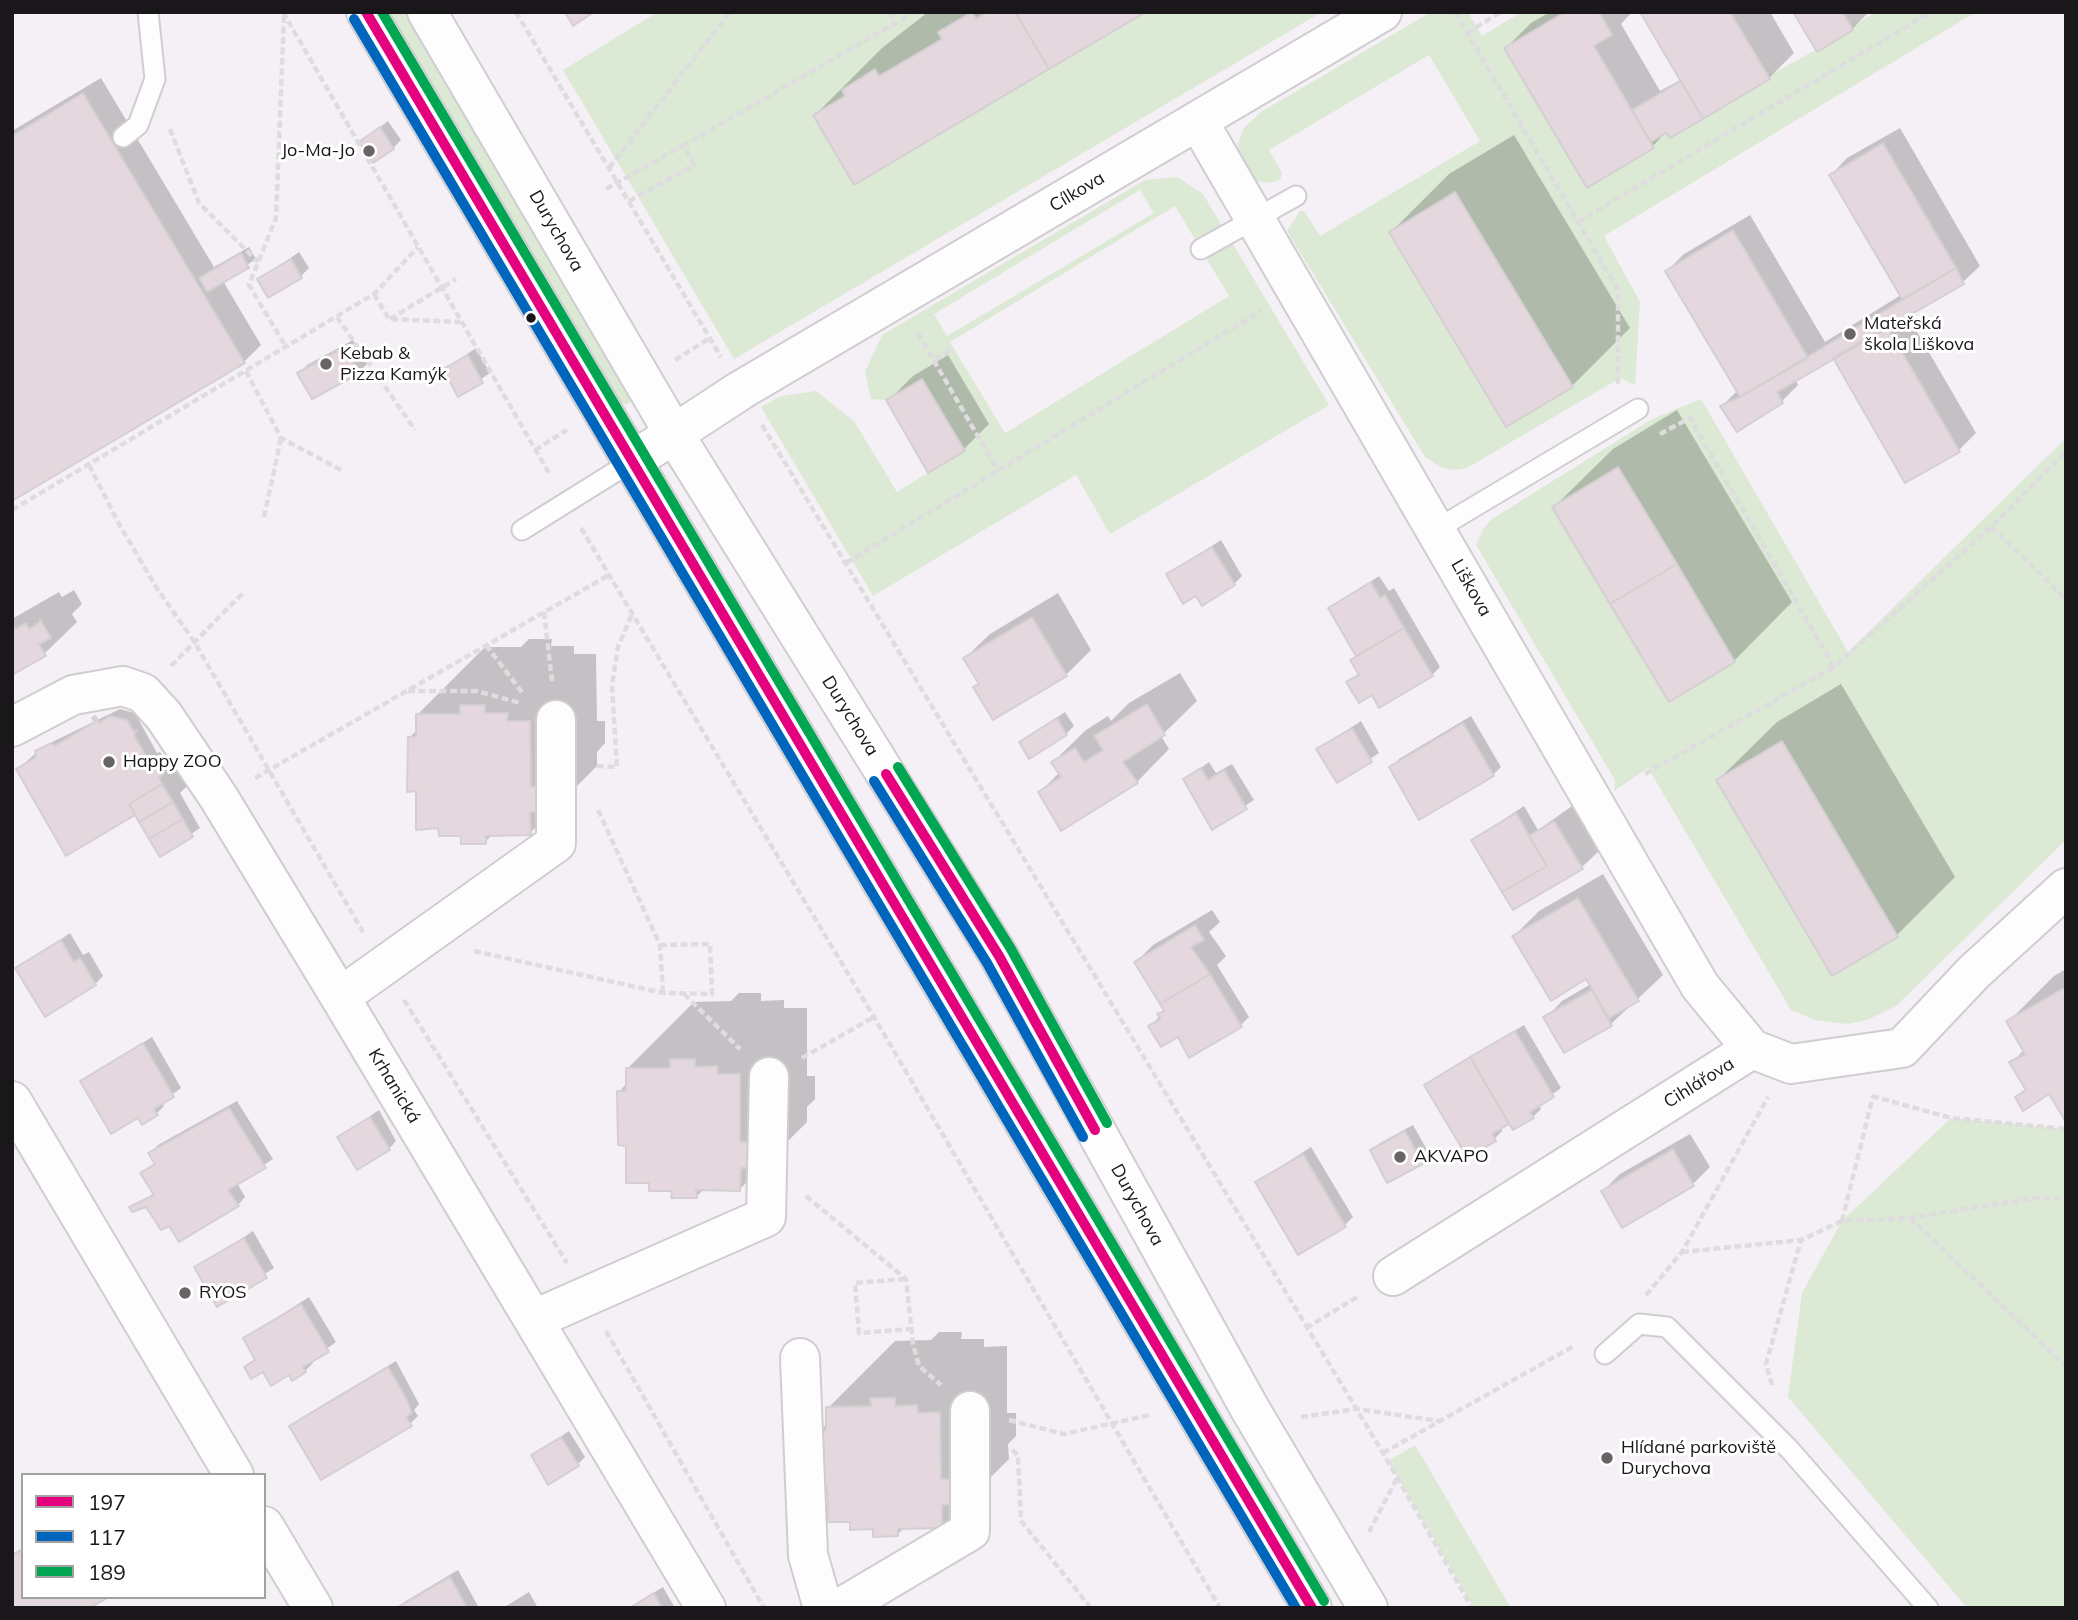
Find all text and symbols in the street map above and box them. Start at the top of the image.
place label: Jo-Ma-Jo [281,140,355,162]
marker: Jo-Ma-Jo [361,143,377,159]
street label: Cílkova [1046,167,1108,217]
street label: Durychova [524,187,588,275]
unlabelled marker [524,311,538,325]
place label: Mateřská škola Liškova [1864,313,1974,356]
marker: Mateřská škola Liškova [1842,326,1858,342]
place label: Kebab & Pizza Kamýk [340,343,447,386]
marker: Kebab & Pizza Kamýk [318,356,334,372]
street label: Liškova [1446,556,1496,620]
street label: Durychova [817,672,883,760]
place label: Happy ZOO [123,751,222,773]
marker: Happy ZOO [101,754,117,770]
street label: Krhanická [363,1045,425,1127]
street label: Cihlářova [1660,1053,1738,1113]
place label: AKVAPO [1414,1146,1489,1168]
marker: AKVAPO [1392,1149,1408,1165]
street label: Durychova [1106,1160,1168,1250]
place label: RYOS [199,1282,247,1304]
marker: RYOS [177,1285,193,1301]
place label: Hlídané parkoviště Durychova [1621,1437,1776,1480]
marker: Hlídané parkoviště Durychova [1599,1450,1615,1466]
legend [21,1473,266,1599]
text: 197 [88,1489,126,1515]
text: 117 [88,1524,126,1550]
text: 189 [88,1559,126,1585]

